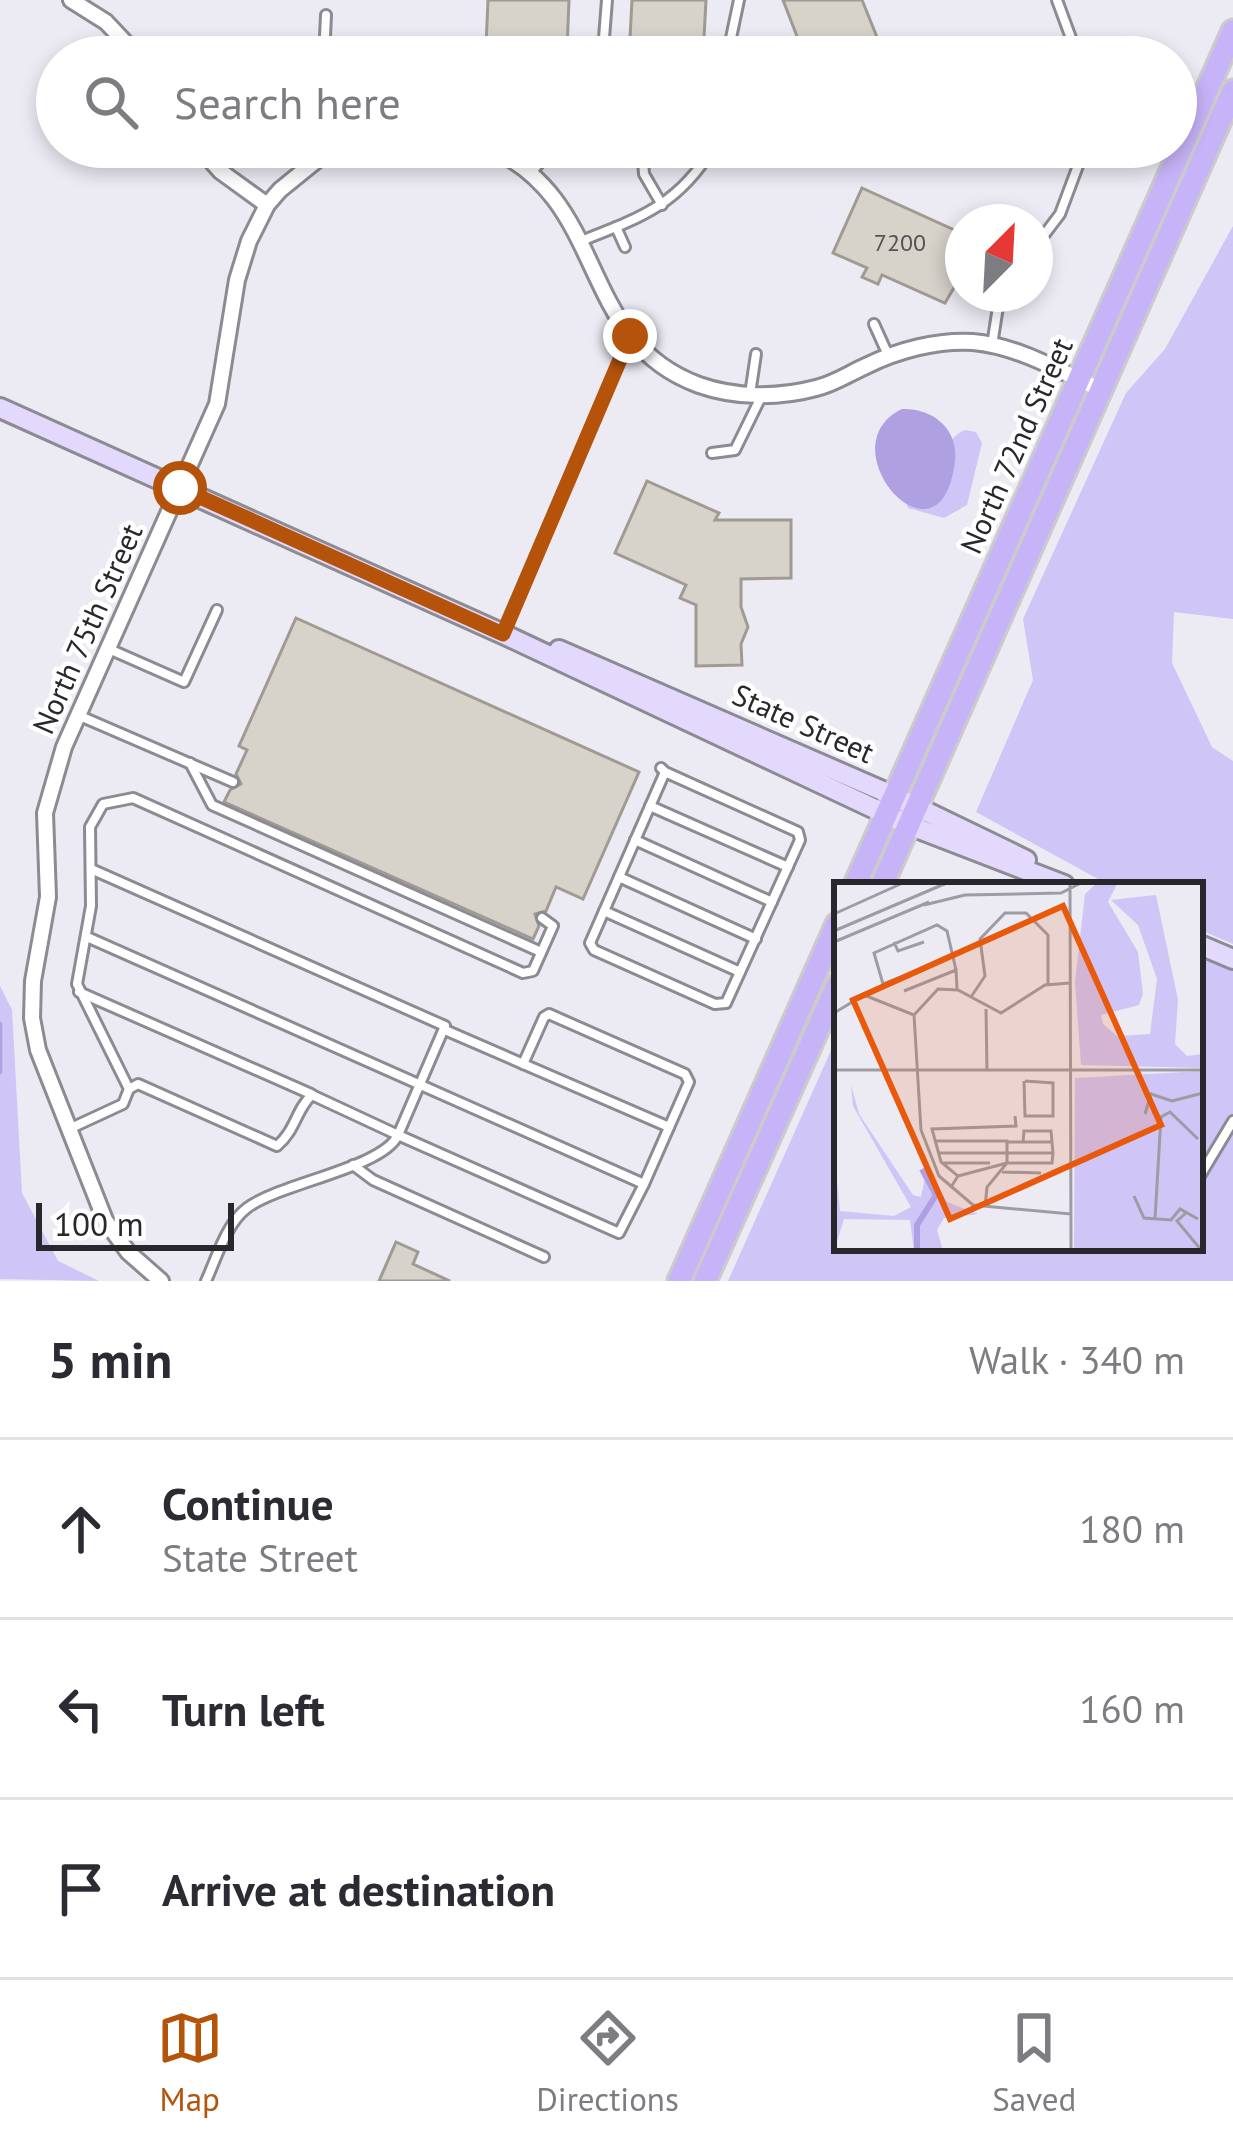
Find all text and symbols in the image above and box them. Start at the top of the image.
search box [36,36,1197,168]
icon: search [78,69,144,135]
text: Search here [174,73,401,131]
north arrow [945,204,1053,312]
house number: 7200 [874,227,926,258]
route end [603,309,657,363]
street label: North 72nd Street [951,332,1081,559]
route start [153,461,207,515]
street label: North 75th Street [23,517,150,739]
street label: State Street [727,674,880,771]
inset map [834,882,1203,1251]
scale bar [36,1197,234,1250]
text: 100 m [54,1202,144,1245]
text: 5 min [48,1326,172,1392]
text: Walk · 340 m [969,1334,1185,1385]
text: Continue [162,1474,334,1532]
icon: ahead [48,1496,114,1562]
text: 180 m [1079,1503,1185,1554]
text: State Street [162,1532,358,1583]
icon: left [48,1676,114,1742]
text: Turn left [162,1680,325,1738]
text: 160 m [1079,1683,1185,1734]
icon: arrive [48,1856,114,1922]
text: Arrive at destination [162,1860,555,1918]
tab: Map [157,2005,223,2120]
tab: Directions [536,2005,679,2120]
tab: Saved [992,2005,1076,2120]

